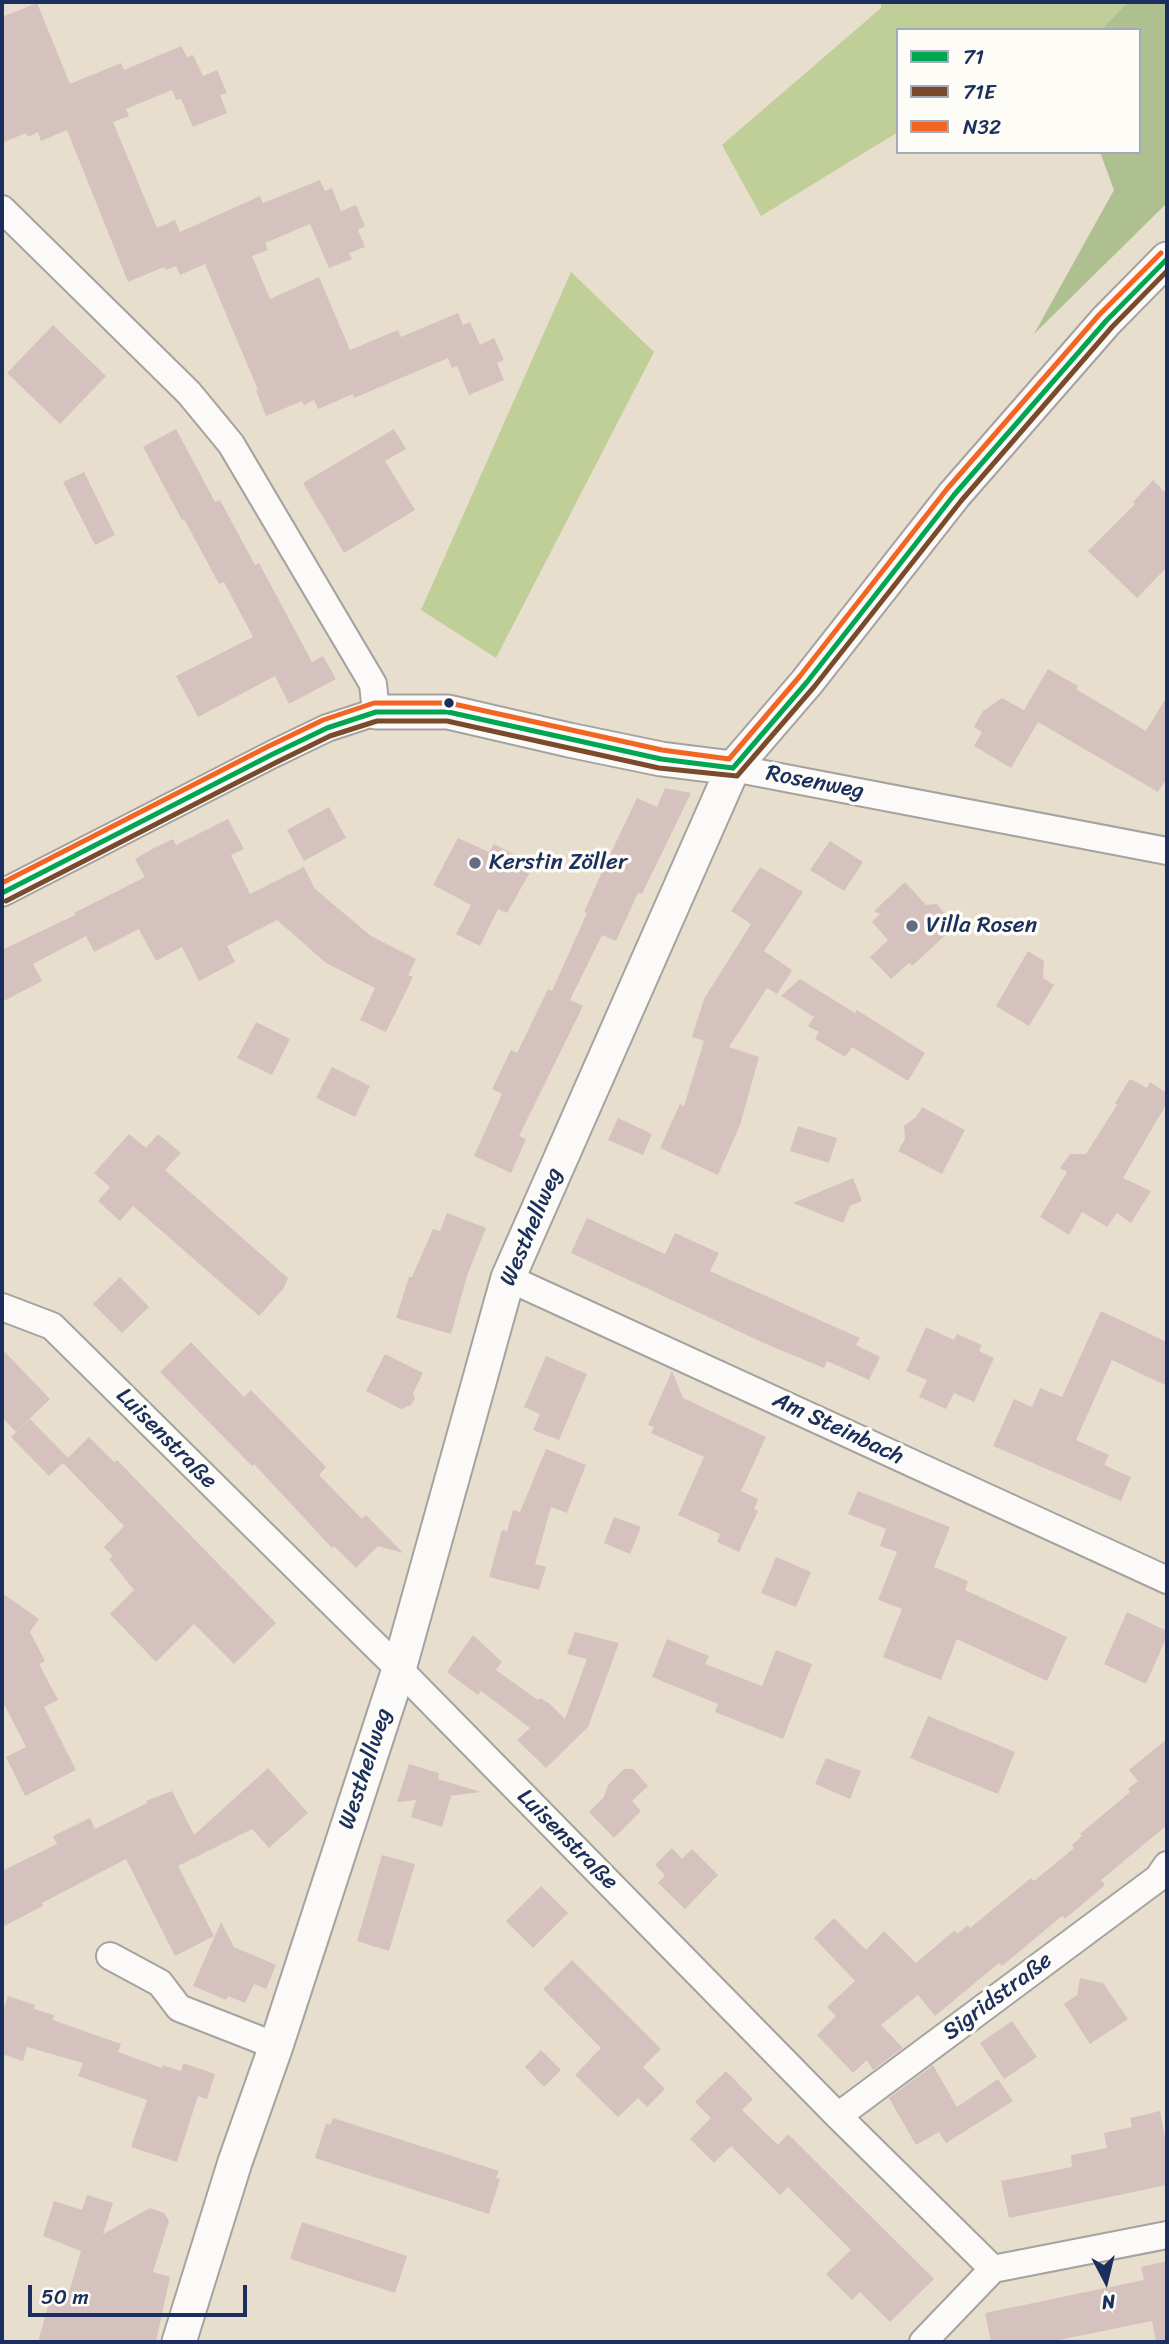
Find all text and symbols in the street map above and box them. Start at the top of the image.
legend [896,28,1141,154]
text: 71 [963,38,984,76]
text: 71E [963,73,996,111]
text: N32 [963,108,1001,146]
unlabelled marker [442,696,456,710]
street label: Rosenweg [764,760,866,806]
place label: Kerstin Zöller [489,849,627,877]
marker: Kerstin Zöller [467,855,483,871]
place label: Villa Rosen [926,912,1037,940]
marker: Villa Rosen [904,918,920,934]
street label: Westhellweg [495,1164,569,1290]
street label: Luisenstraße [110,1383,222,1495]
street label: Am Steinbach [768,1387,908,1471]
street label: Westhellweg [333,1705,399,1833]
street label: Luisenstraße [511,1784,623,1896]
street label: Sigridstraße [938,1947,1058,2047]
north arrow [1071,2246,1141,2316]
scale bar [32,2270,250,2314]
text: 50 m [41,2278,89,2316]
text: N [1100,2285,1117,2320]

